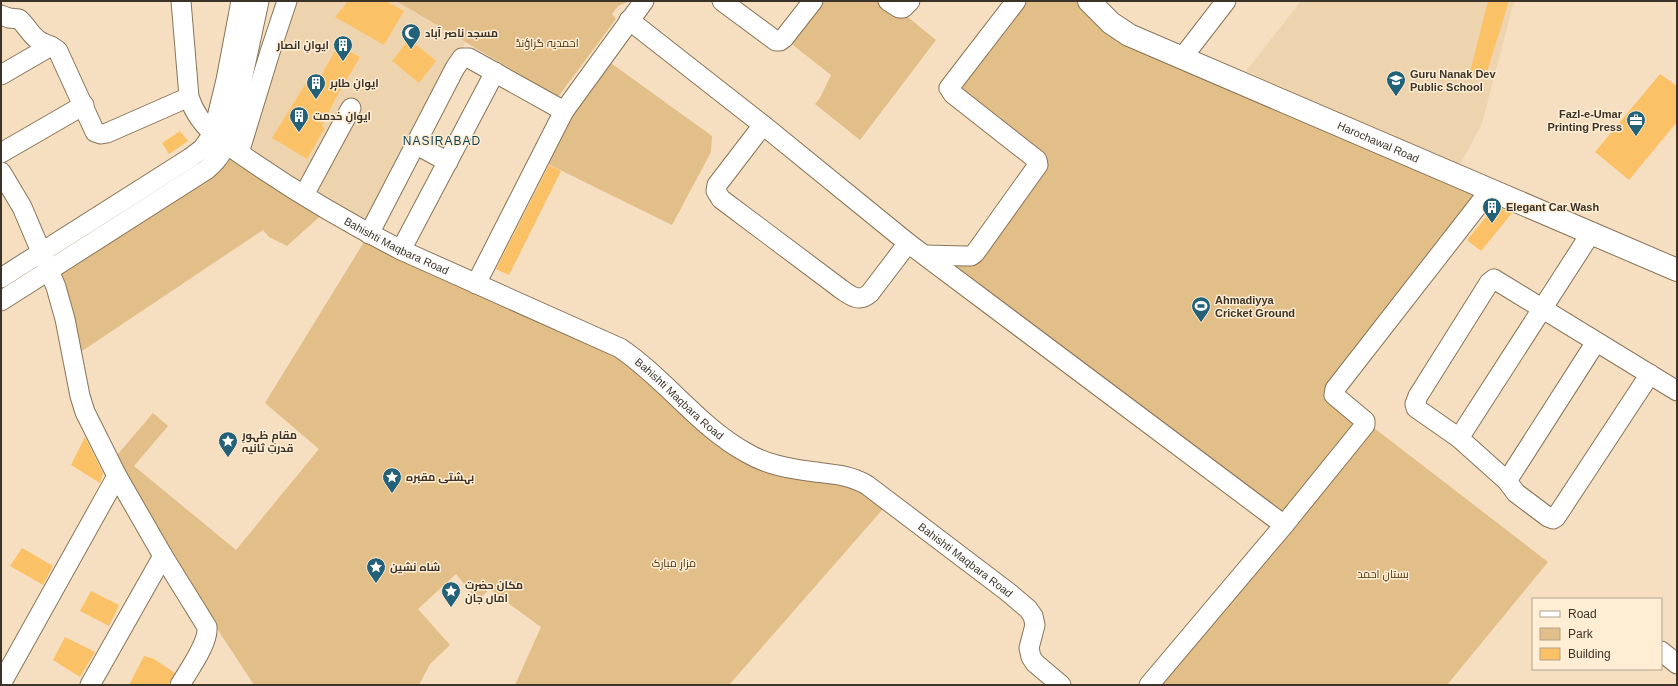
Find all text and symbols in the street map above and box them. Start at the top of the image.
mosque icon: مسجد ناصر آباد [400,22,422,50]
place label: مسجد ناصر آباد [425,27,498,40]
building icon: ایوانِ انصار [332,34,354,62]
park label: احمدیہ گراؤنڈ [515,37,579,50]
place label: ایوانِ انصار [276,39,329,53]
place label: Guru Nanak Dev Public School [1410,68,1496,93]
school or university icon: Guru Nanak Dev Public School [1385,69,1407,97]
building icon: ایوانِ طاہر [305,72,327,100]
place label: ایوانِ طاہر [329,77,379,91]
building icon: ایوانِ خدمت [288,105,310,133]
place label: Fazl-e-Umar Printing Press [1547,108,1623,133]
office icon: Fazl-e-Umar Printing Press [1625,109,1647,137]
place label: ایوانِ خدمت [313,110,371,124]
street label: Harochawal Road [1336,119,1421,165]
district label: NASIRABAD [403,134,481,148]
building icon: Elegant Car Wash [1481,196,1503,224]
place label: Elegant Car Wash [1506,201,1599,213]
street label: Bahishti Maqbara Road [342,215,451,277]
place label: Ahmadiyya Cricket Ground [1215,294,1295,319]
sports icon: Ahmadiyya Cricket Ground [1190,295,1212,323]
street label: Bahishti Maqbara Road [633,356,726,442]
place label: مقامِ ظہورِ قدرتِ ثانیہ [241,429,297,455]
place icon: مقامِ ظہورِ قدرتِ ثانیہ [217,430,239,458]
place icon: بہشتی مقبرہ [381,466,403,494]
place label: بہشتی مقبرہ [406,471,474,485]
street label: Bahishti Maqbara Road [916,520,1015,599]
place icon: شاہ نشین [365,556,387,584]
park label: مزارِ مبارک [652,557,696,571]
place label: شاہ نشین [390,561,440,574]
park label: بستانِ احمد [1357,568,1409,582]
place label: مکان حضرت اماں جان [465,579,523,605]
place icon: مکان حضرت اماں جان [440,580,462,608]
legend [1532,598,1662,670]
text: Road [1568,607,1597,621]
text: Park [1568,627,1594,641]
text: Building [1568,647,1611,661]

